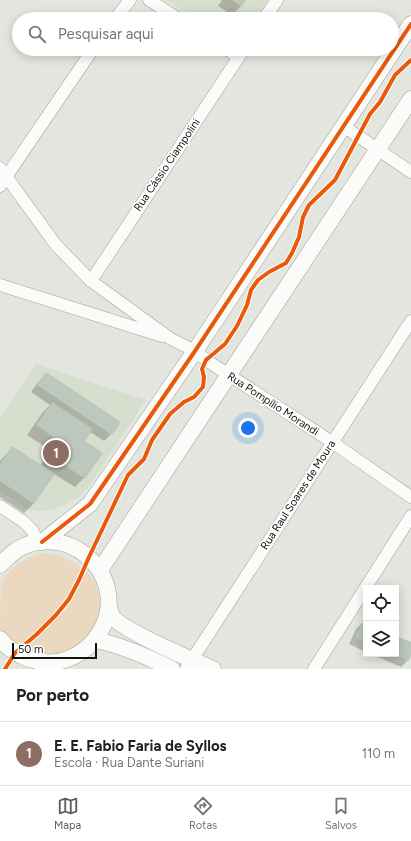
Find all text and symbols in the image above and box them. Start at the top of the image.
search box [12,12,399,56]
icon: search [26,23,48,45]
text: Pesquisar aqui [58,25,154,43]
street label: Rua Cássio Ciampolini [131,116,203,214]
street label: Rua Pompílio Morandi [225,370,321,438]
your location [238,418,258,438]
pin: 1 [43,438,69,468]
street label: Rua Raul Soares de Moura [258,438,338,552]
map controls [363,585,399,657]
button: locate [363,585,399,621]
button: layers [363,621,399,657]
scale bar [12,641,97,660]
text: 50 m [18,643,43,656]
text: Por perto [16,685,89,705]
text: E. E. Fabio Faria de Syllos [54,737,227,755]
text: 1 [26,746,32,761]
text: 110 m [362,746,395,761]
text: Escola · Rua Dante Suriani [54,755,204,770]
tab: Mapa [54,795,81,832]
tab: Rotas [189,795,217,832]
tab: Salvos [325,795,357,832]

